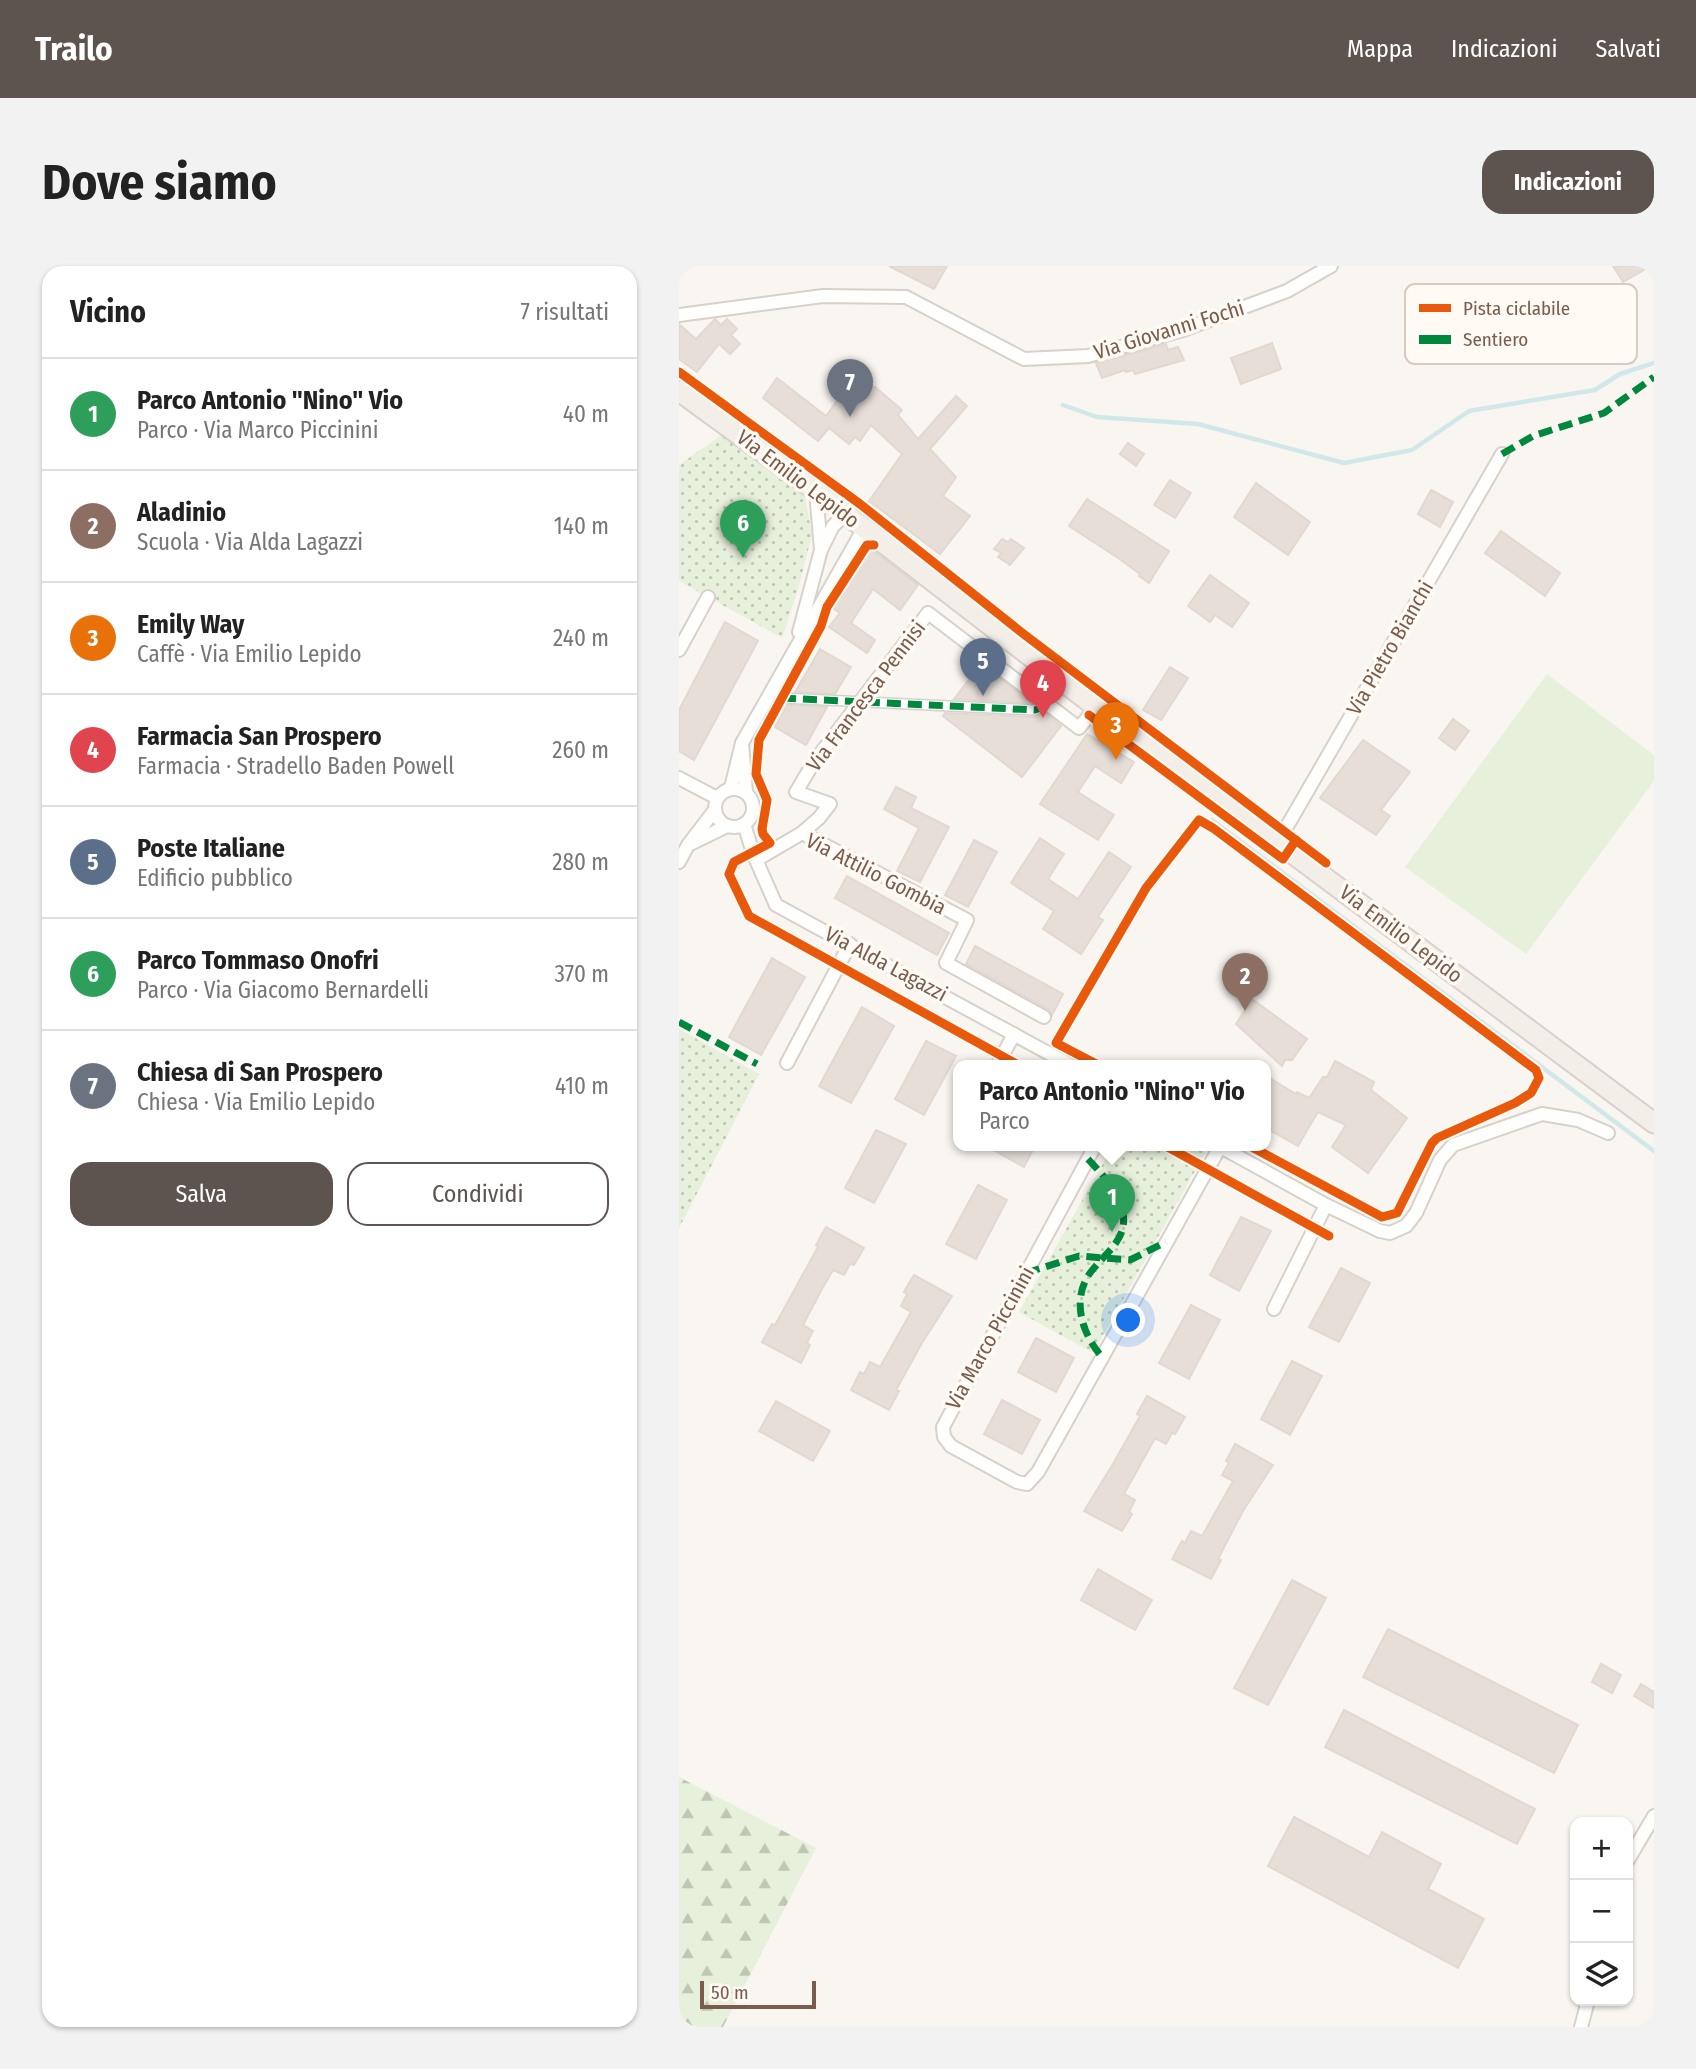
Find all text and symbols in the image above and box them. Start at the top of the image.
text: Trailo [35,29,113,69]
text: Mappa [1347,35,1413,63]
text: Indicazioni [1451,35,1557,63]
text: Salvati [1595,35,1661,63]
button: Indicazioni [1482,150,1654,214]
text: Dove siamo [42,153,277,212]
legend [1405,284,1637,364]
text: Vicino [70,294,146,330]
street label: Via Giovanni Fochi [1091,295,1247,365]
text: Pista ciclabile [1463,297,1570,320]
text: 7 risultati [521,298,609,326]
text: Sentiero [1463,328,1528,351]
pin: 7 [827,359,873,417]
text: Parco Antonio "Nino" Vio [137,385,403,416]
text: 1 [88,400,98,428]
text: 40 m [563,400,609,428]
text: Parco · Via Marco Piccinini [137,416,378,444]
street label: Via Emilio Lepido [731,424,865,534]
text: Aladinio [137,497,226,528]
pin: 6 [720,500,766,558]
text: 2 [88,512,98,540]
text: 140 m [554,512,609,540]
text: Scuola · Via Alda Lagazzi [137,528,363,556]
street label: Via Pietro Bianchi [1341,576,1439,720]
text: Emily Way [137,609,244,640]
street label: Via Francesca Pennisi [801,615,931,777]
text: 3 [88,624,98,652]
text: 240 m [553,624,609,652]
pin: 5 [960,638,1006,696]
text: Caffè · Via Emilio Lepido [137,640,362,668]
pin: 4 [1020,660,1066,718]
pin: 3 [1093,702,1139,760]
text: Farmacia San Prospero [137,721,382,752]
text: 4 [87,736,99,764]
text: 260 m [552,736,609,764]
text: Farmacia · Stradello Baden Powell [137,752,454,780]
street label: Via Attilio Gombia [801,827,951,921]
text: Poste Italiane [137,833,285,864]
text: 5 [87,848,99,876]
text: 280 m [552,848,609,876]
text: Edificio pubblico [137,864,293,892]
street label: Via Emilio Lepido [1334,879,1468,989]
street label: Via Alda Lagazzi [820,921,952,1007]
text: Parco Tommaso Onofri [137,945,379,976]
pin: 2 [1222,953,1268,1011]
text: 6 [87,960,99,988]
text: 370 m [555,960,609,988]
text: Parco · Via Giacomo Bernardelli [137,976,429,1004]
text: Chiesa di San Prospero [137,1057,383,1088]
popup [953,1060,1271,1151]
text: 7 [88,1072,98,1100]
text: 410 m [555,1072,609,1100]
text: Parco Antonio "Nino" Vio [979,1076,1245,1107]
text: Chiesa · Via Emilio Lepido [137,1088,375,1116]
text: Parco [979,1107,1030,1135]
button: Salva [70,1162,333,1226]
button: Condividi [347,1162,609,1226]
pin: 1 [1089,1174,1135,1232]
street label: Via Marco Piccinini [940,1262,1040,1414]
your location [1111,1303,1145,1337]
map controls [1570,1817,1633,2006]
button: + [1570,1817,1633,1880]
button: − [1570,1880,1633,1943]
button: layers [1570,1943,1633,2006]
scale bar [700,1978,815,2010]
text: 50 m [711,1981,749,2004]

